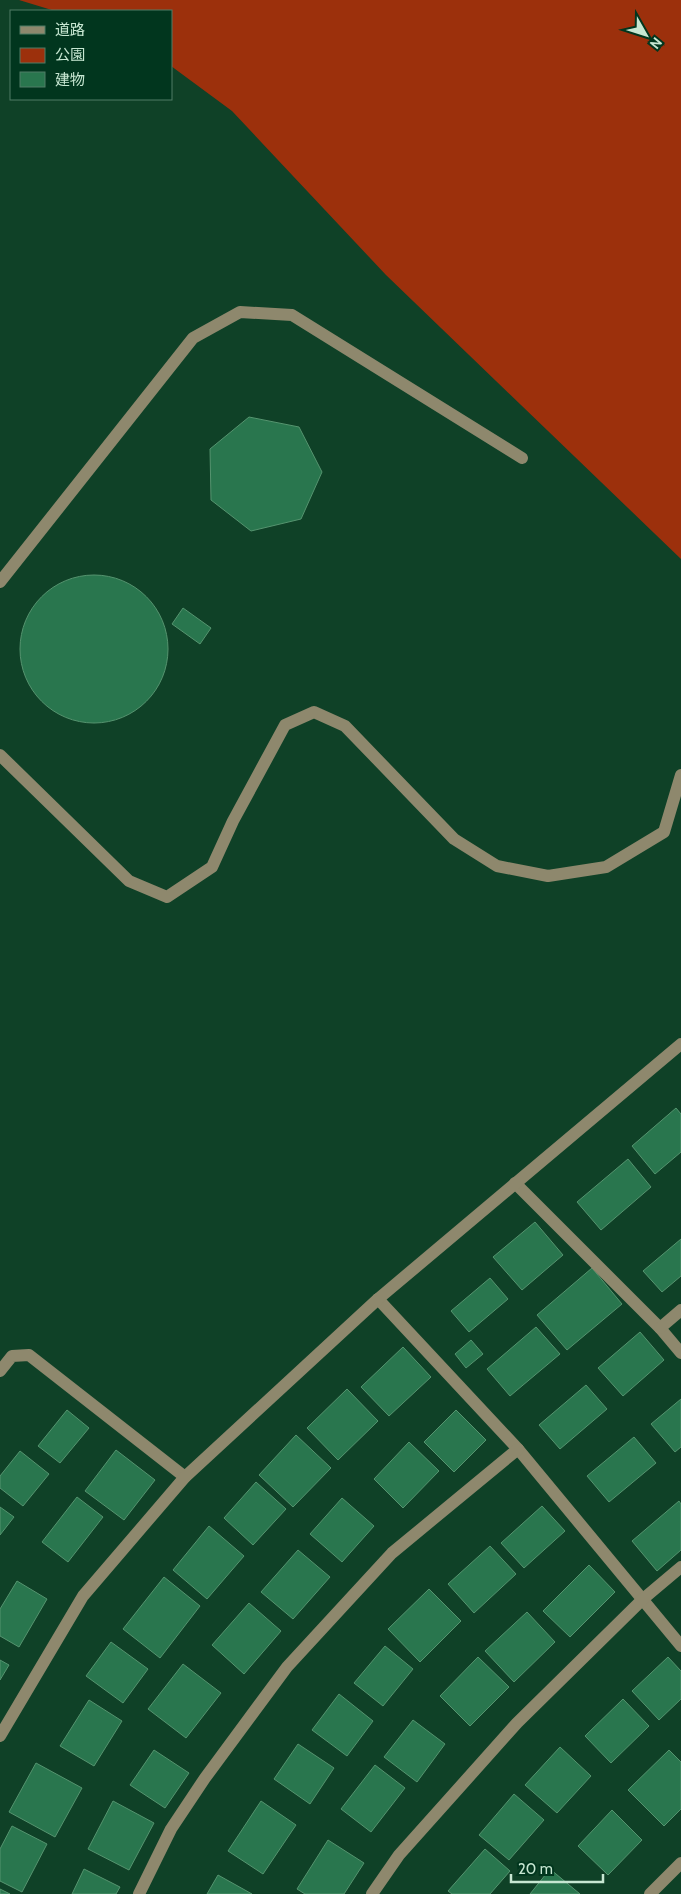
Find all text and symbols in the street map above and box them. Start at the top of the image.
legend [10,10,172,100]
north arrow [621,10,671,60]
text: 道路 [55,21,85,39]
text: N [646,34,666,53]
text: 公園 [55,46,85,64]
text: 建物 [55,71,85,89]
scale bar [511,1852,604,1884]
text: 20 m [518,1860,553,1878]

